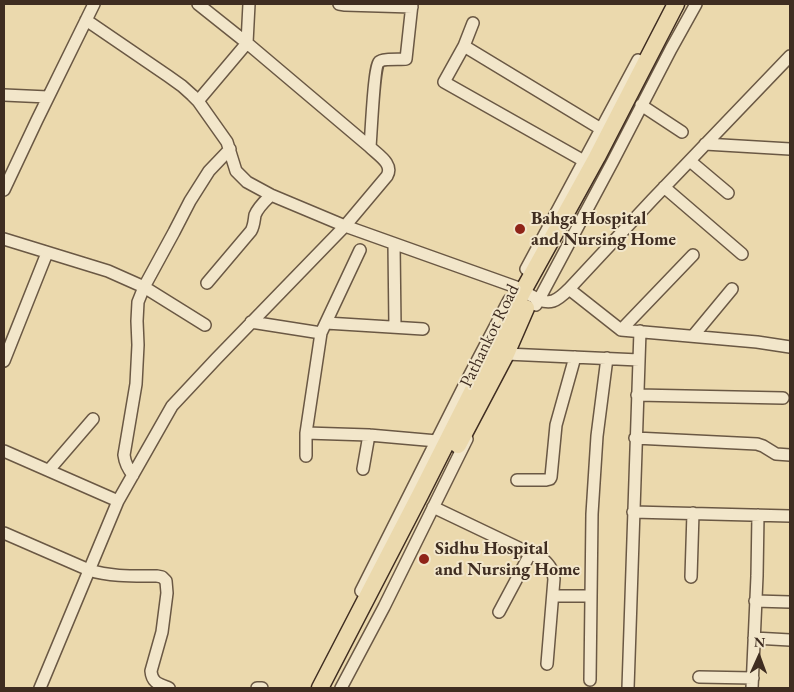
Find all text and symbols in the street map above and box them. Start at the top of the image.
place label: Bahga Hospital and Nursing Home [531,208,676,250]
marker: Bahga Hospital and Nursing Home [513,222,527,236]
street label: Pathankot Road [456,281,524,391]
place label: Sidhu Hospital and Nursing Home [435,538,580,580]
marker: Sidhu Hospital and Nursing Home [417,552,431,566]
north arrow [734,632,784,682]
text: N [754,633,765,651]

